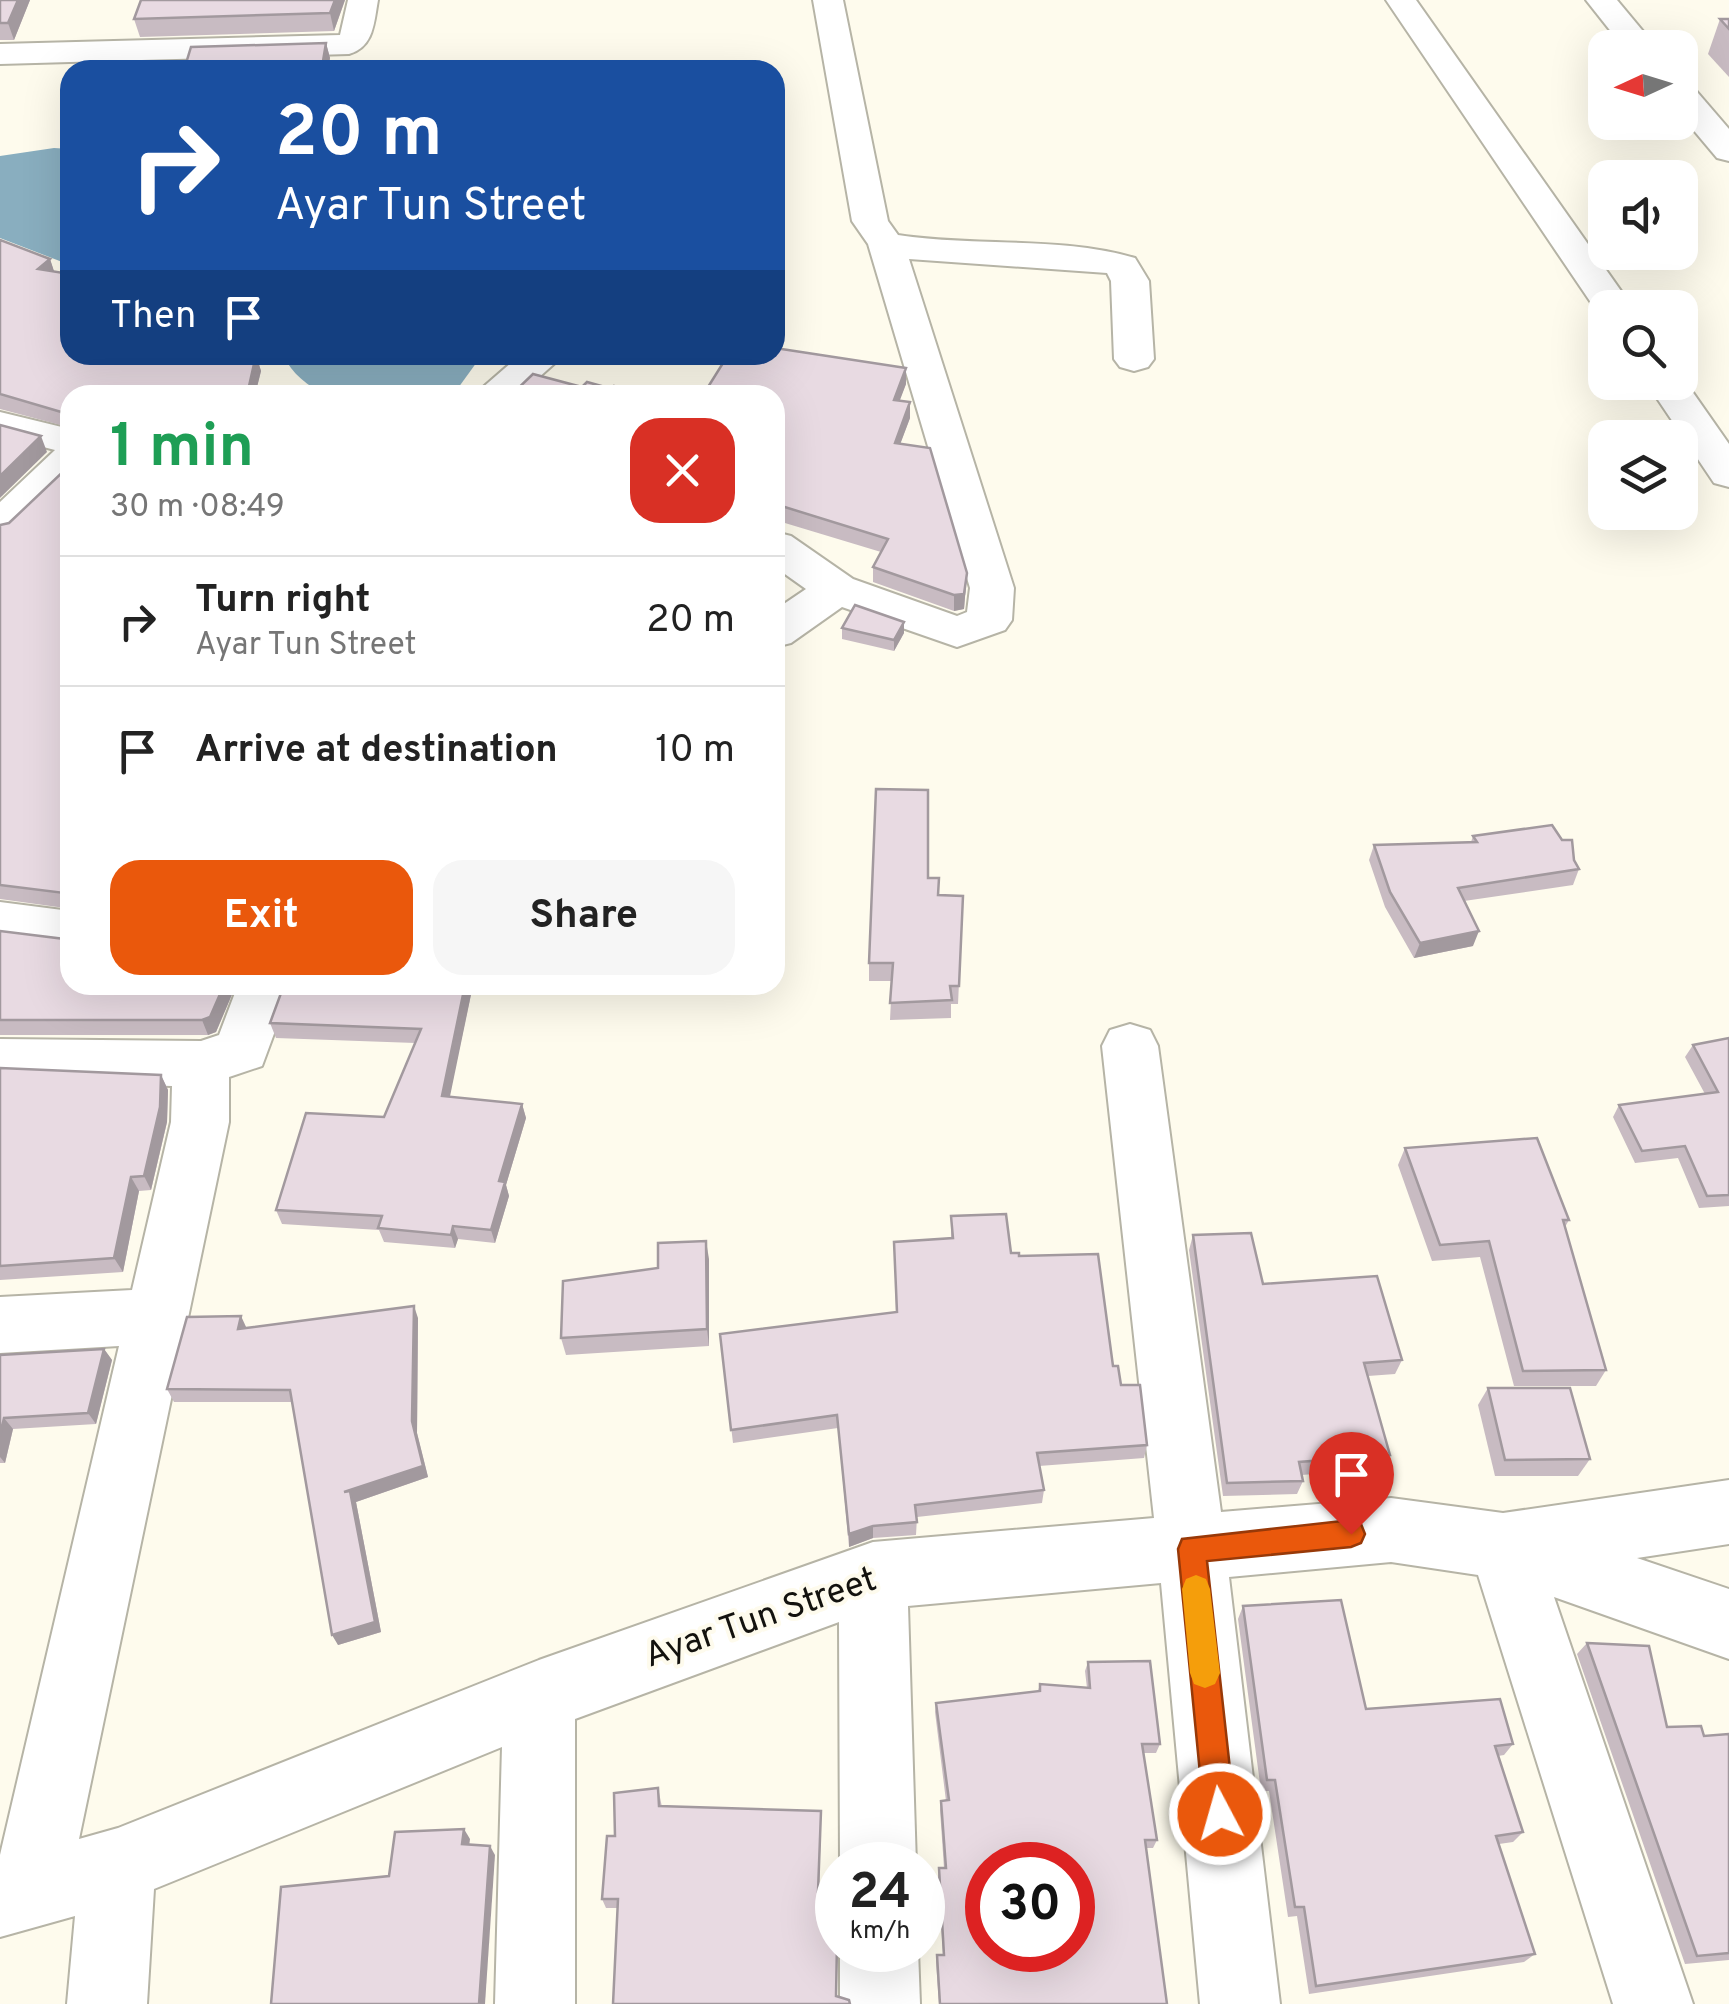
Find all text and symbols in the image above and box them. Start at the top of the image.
north arrow [1588,30,1698,140]
map controls [1588,30,1698,530]
text: 20 m [275,92,443,181]
icon: right [110,100,240,230]
button: sound [1588,160,1698,270]
text: Ayar Tun Street [275,179,587,236]
icon: arrive [216,290,271,345]
button: search [1588,290,1698,400]
text: Then [110,293,196,342]
text: 1 min [110,412,254,488]
button: close [630,418,735,523]
button: layers [1588,420,1698,530]
text: 30 m · 08:49 [110,488,285,528]
text: Turn right [195,577,370,626]
icon: right [110,594,165,649]
text: 20 m [646,597,735,646]
text: Ayar Tun Street [195,626,417,666]
icon: arrive [110,724,165,779]
text: Arrive at destination [195,727,558,776]
text: 10 m [655,727,735,776]
button: Exit [110,860,413,975]
button: Share [433,860,735,975]
pin [1309,1432,1394,1535]
icon: arrive [1324,1447,1379,1502]
street label: Ayar Tun Street [639,1559,883,1679]
position arrow [1168,1762,1272,1866]
speed limit sign: 30 [965,1842,1095,1972]
text: 24 [849,1863,911,1926]
text: km/h [850,1916,910,1948]

